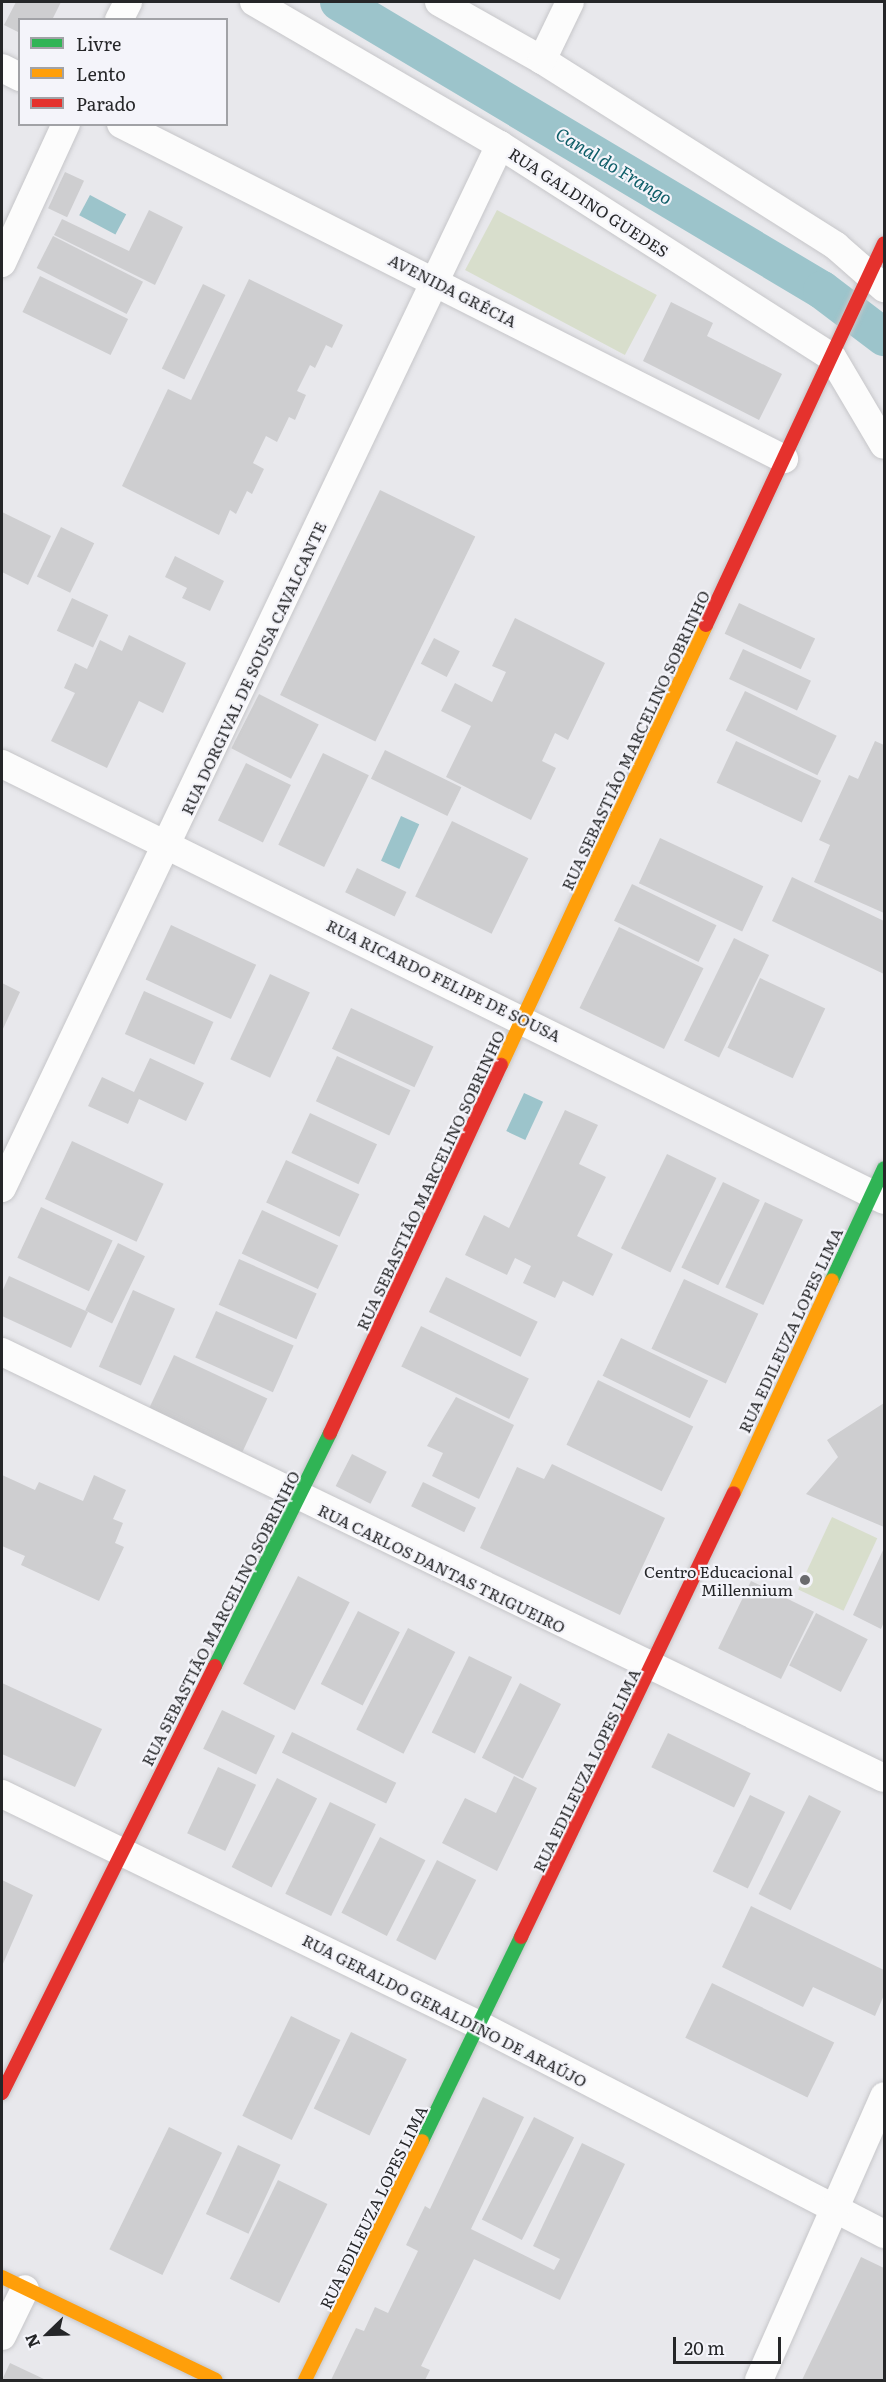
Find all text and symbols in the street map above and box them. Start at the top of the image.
legend [18,18,228,126]
text: Livre [76,30,121,57]
text: Lento [76,60,126,87]
text: Parado [76,90,136,117]
water label: Canal do Frango [552,123,676,209]
street label: RUA GALDINO GUEDES [506,143,672,261]
street label: AVENIDA GRÉCIA [386,249,520,331]
street label: RUA DORGIVAL DE SOUSA CAVALCANTE [176,518,330,818]
street label: RUA SEBASTIÃO MARCELINO SOBRINHO [557,587,713,893]
street label: RUA RICARDO FELIPE DE SOUSA [324,915,564,1045]
street label: RUA SEBASTIÃO MARCELINO SOBRINHO [352,1027,508,1333]
street label: RUA EDILEUZA LOPES LIMA [734,1224,846,1436]
street label: RUA SEBASTIÃO MARCELINO SOBRINHO [137,1467,303,1769]
street label: RUA CARLOS DANTAS TRIGUEIRO [315,1500,569,1636]
place label: Centro Educacional Millennium [644,1561,793,1599]
marker: Centro Educacional Millennium [798,1573,812,1587]
street label: RUA EDILEUZA LOPES LIMA [528,1665,644,1875]
street label: RUA GERALDO GERALDINO DE ARAÚJO [300,1930,590,2090]
street label: RUA EDILEUZA LOPES LIMA [315,2102,431,2312]
north arrow [18,2304,78,2364]
scale bar [676,2325,784,2363]
text: N [18,2330,45,2352]
text: 20 m [684,2334,725,2361]

